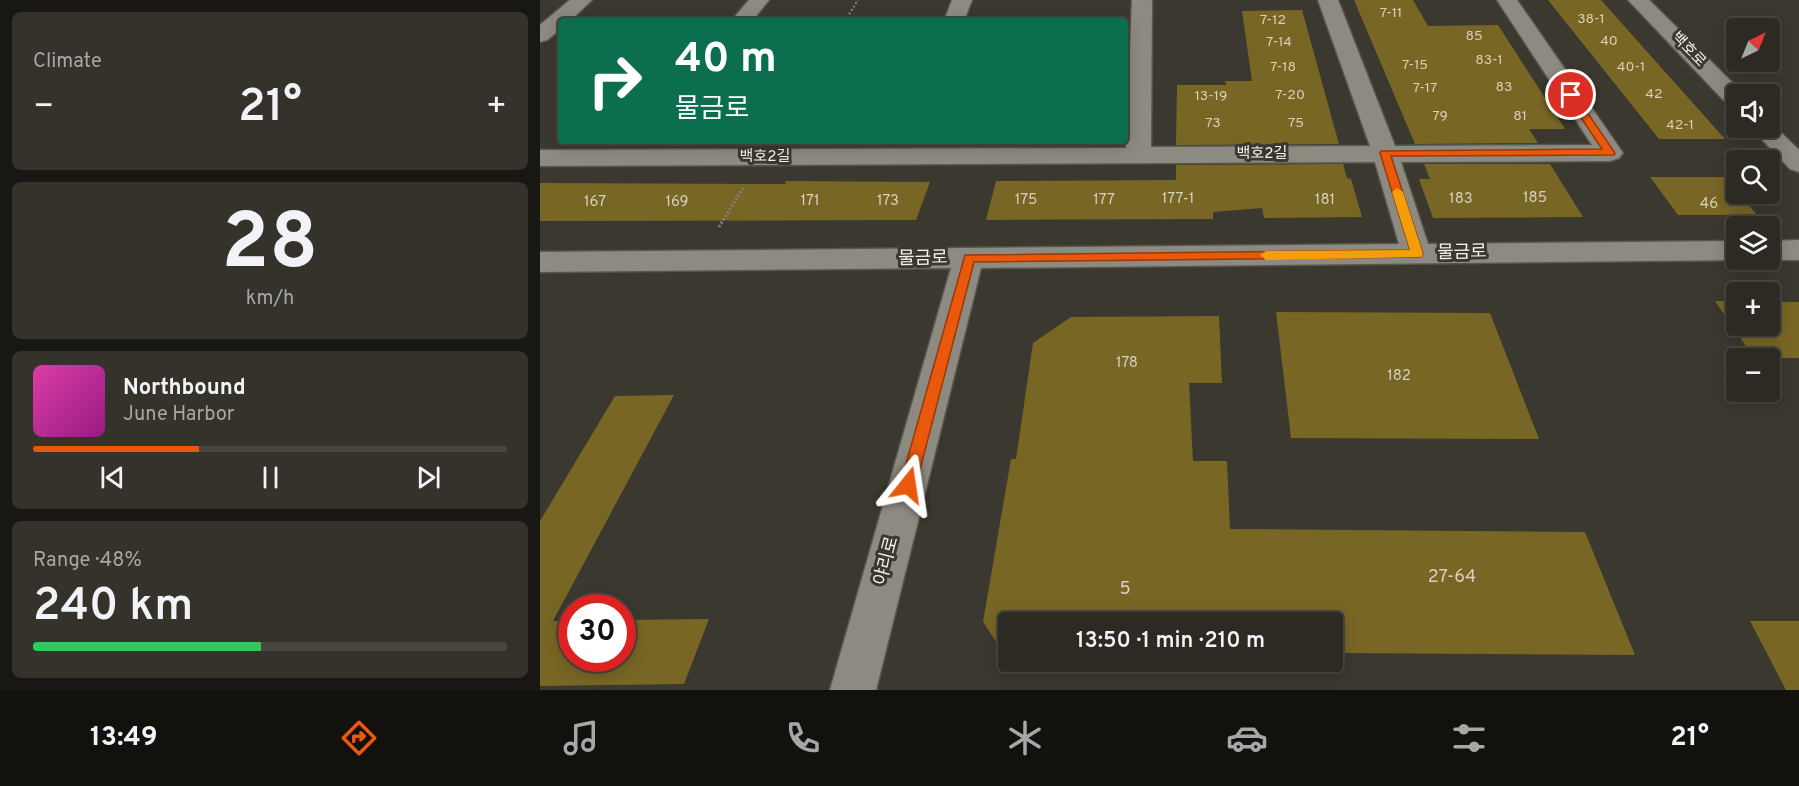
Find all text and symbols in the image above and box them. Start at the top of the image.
house number: 7-11 [1380,5,1402,22]
house number: 38-1 [1577,11,1605,28]
house number: 7-12 [1260,12,1286,29]
north arrow [1726,18,1780,72]
map controls [1726,18,1780,402]
house number: 85 [1465,28,1483,45]
street label: 백호로 [1667,29,1709,71]
house number: 40 [1600,33,1618,50]
text: 40 m [675,34,777,87]
house number: 7-14 [1266,34,1292,51]
icon: right [576,42,654,120]
text: Climate [33,49,102,75]
house number: 83-1 [1475,52,1503,69]
house number: 7-15 [1402,57,1428,74]
house number: 7-18 [1270,59,1296,76]
house number: 40-1 [1617,59,1645,76]
pin [1545,69,1596,120]
icon: arrive [1554,78,1587,111]
house number: 83 [1496,79,1512,96]
text: 21° [238,80,302,137]
house number: 7-17 [1413,80,1437,97]
button: sound [1726,84,1780,138]
house number: 42 [1645,86,1663,103]
text: − [33,87,54,129]
text: + [486,87,507,129]
house number: 7-20 [1275,87,1305,104]
house number: 13-19 [1195,88,1227,105]
text: 물금로 [675,93,750,127]
house number: 79 [1432,108,1448,125]
house number: 81 [1513,108,1527,125]
house number: 73 [1205,115,1221,132]
house number: 75 [1288,115,1304,132]
house number: 42-1 [1666,117,1694,134]
street label: 백호2길 [1237,145,1287,164]
street label: 백호2길 [740,148,790,167]
button: search [1726,150,1780,204]
house number: 185 [1523,189,1547,208]
house number: 177-1 [1162,190,1194,209]
house number: 183 [1449,190,1473,209]
house number: 175 [1015,191,1037,210]
house number: 177 [1093,191,1115,210]
house number: 181 [1315,191,1335,210]
house number: 171 [800,192,820,211]
house number: 173 [877,192,899,211]
house number: 167 [584,193,606,212]
house number: 169 [666,193,688,212]
house number: 46 [1700,195,1718,214]
text: 28 [222,197,318,296]
button: layers [1726,216,1780,270]
street label: 물금로 [1437,241,1487,265]
street label: 물금로 [898,247,948,271]
button: + [1726,282,1780,336]
text: km/h [246,286,294,312]
button: − [1726,348,1780,402]
house number: 178 [1116,354,1138,373]
house number: 182 [1387,367,1411,386]
text: Northbound [123,375,246,402]
text: June Harbor [123,402,235,428]
position arrow [876,453,940,517]
icon: previous [96,461,129,494]
icon: pause [254,461,287,494]
icon: next [412,461,445,494]
street label: 야리로 [869,534,905,588]
text: Range · 48% [33,548,142,574]
house number: 27-64 [1428,566,1476,589]
house number: 5 [1119,578,1131,601]
text: 240 km [33,579,193,636]
speed limit sign: 30 [558,594,636,672]
text: 13:50 · 1 min · 210 m [1076,628,1265,655]
icon: directions [338,717,380,759]
icon: music [560,717,602,759]
icon: phone [782,717,824,759]
icon: climate [1004,717,1046,759]
icon: car [1226,717,1268,759]
icon: filters [1448,717,1490,759]
text: 13:49 [90,721,158,755]
text: 21° [1670,721,1709,755]

